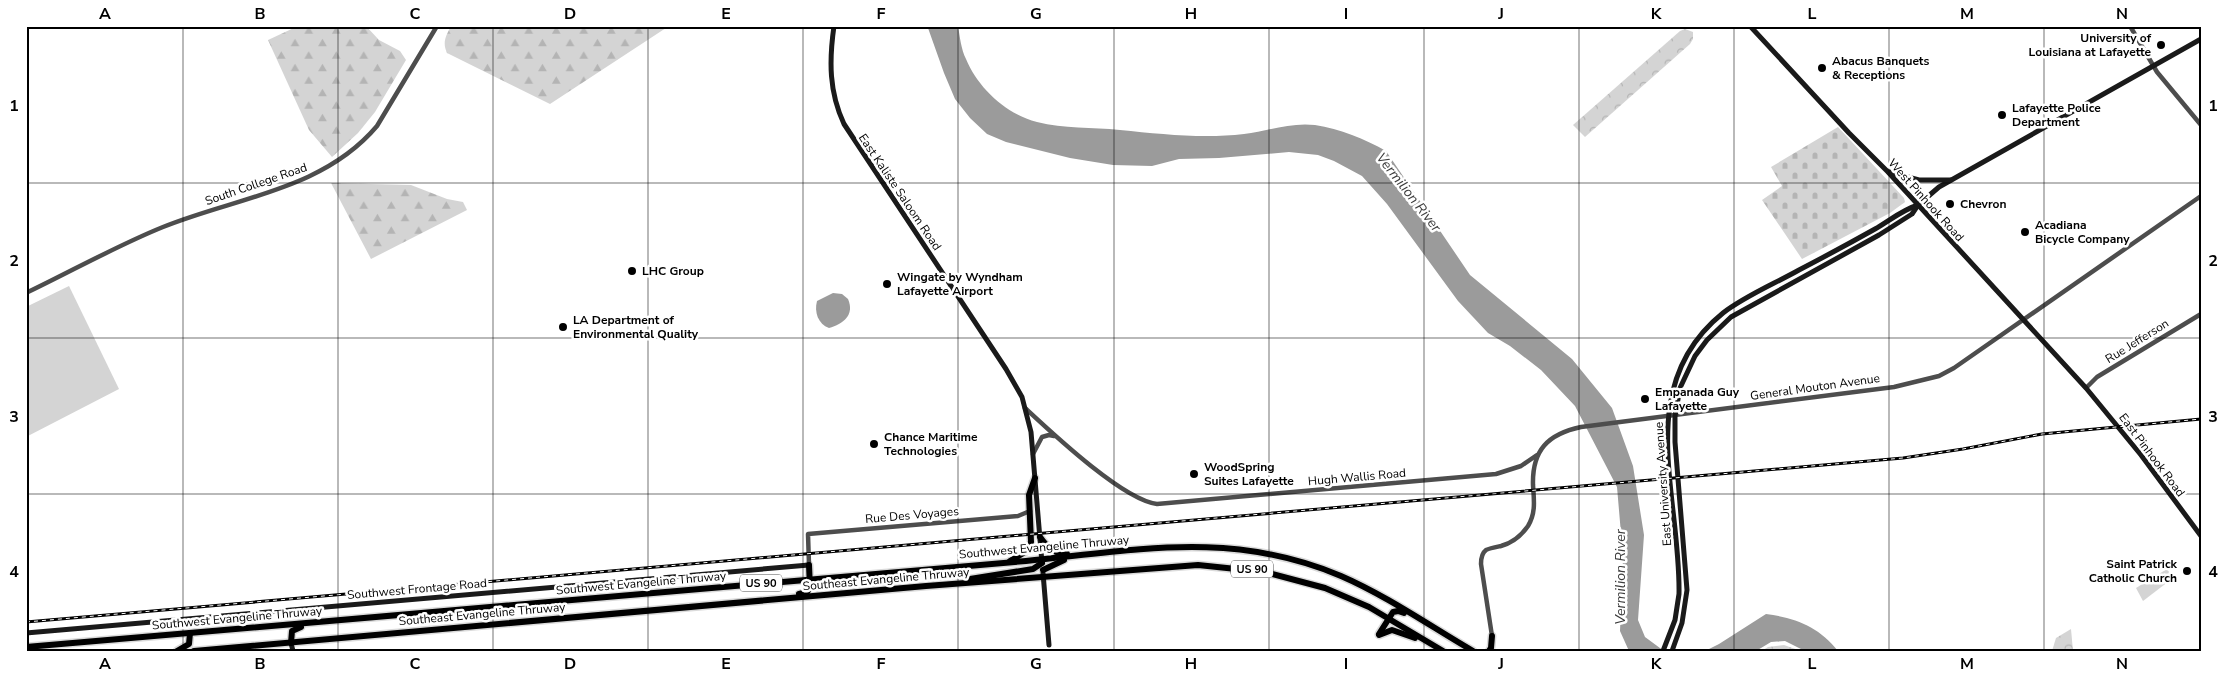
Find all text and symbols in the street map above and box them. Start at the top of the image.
text: A [99,3,111,25]
text: B [254,3,266,25]
text: C [410,3,421,25]
text: D [564,3,576,25]
text: E [721,3,731,25]
text: F [877,3,886,25]
text: G [1030,3,1042,25]
text: H [1185,3,1197,25]
text: I [1344,3,1348,25]
text: J [1497,3,1504,25]
text: K [1651,3,1663,25]
text: L [1808,3,1817,25]
text: M [1960,3,1974,25]
text: N [2116,3,2128,25]
place label: University of Louisiana at Lafayette [2029,30,2152,60]
marker: University of Louisiana at Lafayette [2155,39,2167,51]
place label: Abacus Banquets & Receptions [1832,53,1929,83]
marker: Abacus Banquets & Receptions [1816,62,1828,74]
text: 1 [9,95,19,117]
text: 1 [2208,95,2218,117]
place label: Lafayette Police Department [2012,100,2101,130]
marker: Lafayette Police Department [1996,109,2008,121]
street label: East Kaliste Saloom Road [855,130,945,254]
water label: Vermilion River [1372,149,1446,237]
street label: West Pinhook Road [1885,155,1967,245]
street label: South College Road [203,159,309,209]
place label: Chevron [1960,196,2006,212]
marker: Chevron [1944,198,1956,210]
place label: Acadiana Bicycle Company [2035,217,2130,247]
marker: Acadiana Bicycle Company [2019,226,2031,238]
text: 2 [9,250,19,272]
text: 2 [2208,250,2218,272]
place label: LHC Group [642,263,704,279]
marker: LHC Group [626,265,638,277]
place label: Wingate by Wyndham Lafayette Airport [897,269,1023,299]
marker: Wingate by Wyndham Lafayette Airport [881,278,893,290]
place label: LA Department of Environmental Quality [573,312,699,342]
street label: Rue Jefferson [2102,315,2172,367]
marker: LA Department of Environmental Quality [557,321,569,333]
street label: General Mouton Avenue [1749,370,1881,404]
place label: Empanada Guy Lafayette [1655,384,1740,414]
marker: Empanada Guy Lafayette [1639,393,1651,405]
text: 3 [9,406,19,428]
text: 3 [2208,406,2218,428]
street label: East Pinhook Road [2115,410,2189,500]
street label: East University Avenue [1651,421,1675,547]
place label: Chance Maritime Technologies [884,429,978,459]
marker: Chance Maritime Technologies [868,438,880,450]
place label: WoodSpring Suites Lafayette [1204,459,1294,489]
street label: Hugh Wallis Road [1307,465,1407,489]
marker: WoodSpring Suites Lafayette [1188,468,1200,480]
street label: Rue Des Voyages [864,503,960,527]
water label: Vermilion River [1611,528,1630,625]
street label: Southwest Evangeline Thruway [958,532,1131,562]
place label: Saint Patrick Catholic Church [2089,556,2178,586]
road number: US 90 [1231,560,1273,578]
text: 4 [9,561,19,583]
text: 4 [2208,561,2218,583]
street label: Southeast Evangeline Thruway [802,564,971,594]
marker: Saint Patrick Catholic Church [2181,565,2193,577]
street label: Southwest Evangeline Thruway [555,568,728,598]
road number: US 90 [740,574,782,592]
street label: Southwest Frontage Road [346,575,488,603]
street label: Southeast Evangeline Thruway [398,599,567,629]
street label: Southwest Evangeline Thruway [151,603,324,633]
text: A [99,653,111,675]
text: B [254,653,266,675]
text: C [410,653,421,675]
text: D [564,653,576,675]
text: E [721,653,731,675]
text: F [877,653,886,675]
text: G [1030,653,1042,675]
text: H [1185,653,1197,675]
text: I [1344,653,1348,675]
text: J [1497,653,1504,675]
text: K [1651,653,1663,675]
text: L [1808,653,1817,675]
text: M [1960,653,1974,675]
text: N [2116,653,2128,675]

